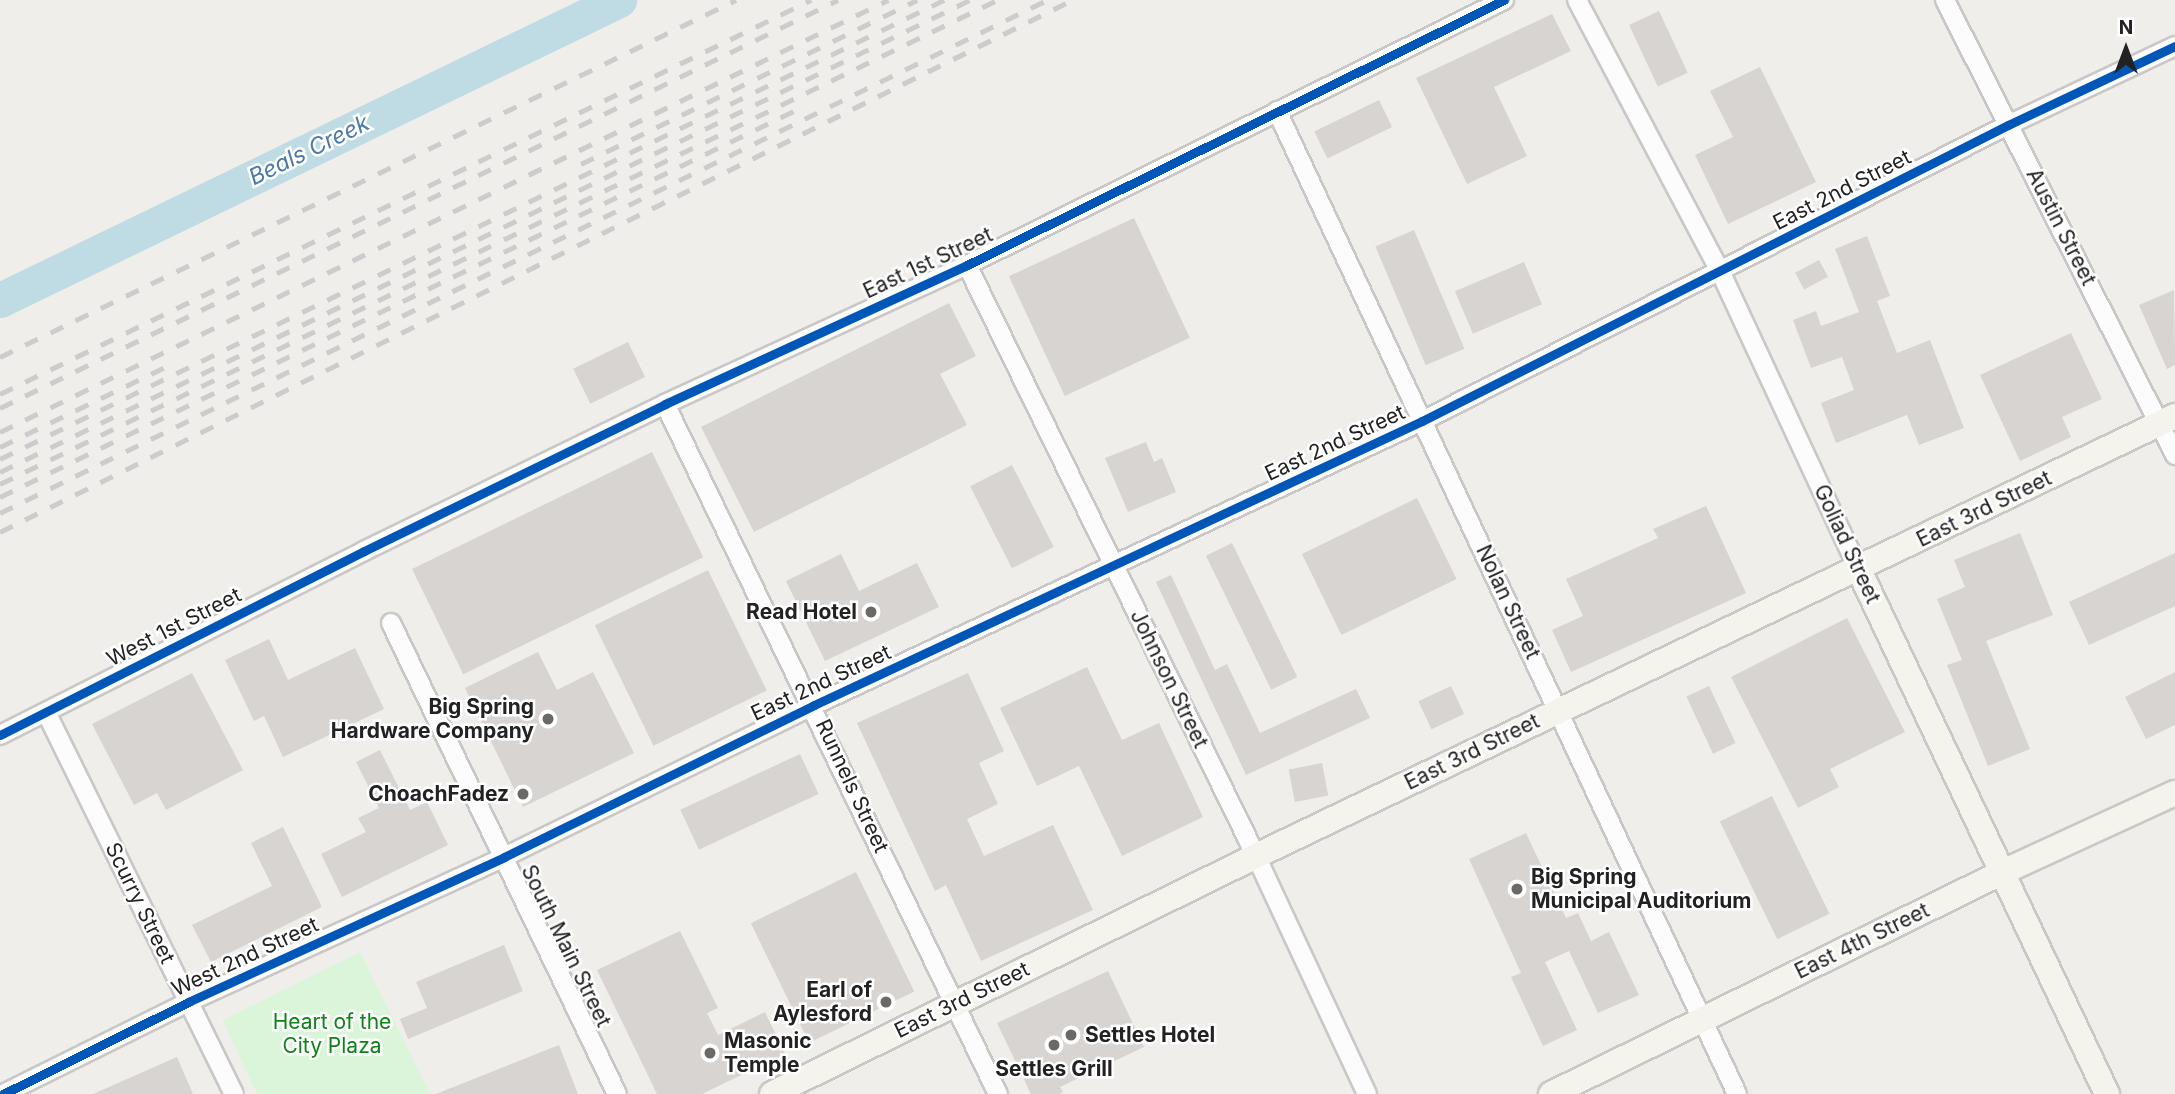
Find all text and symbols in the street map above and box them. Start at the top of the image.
north arrow [2091,14,2161,84]
text: N [2119,16,2133,39]
water label: Beals Creek [244,109,374,191]
street label: East 2nd Street [1769,144,1915,236]
street label: Austin Street [2021,164,2101,290]
street label: East 1st Street [859,222,997,304]
street label: East 2nd Street [1261,400,1409,486]
street label: East 3rd Street [1912,465,2056,553]
street label: Goliad Street [1808,481,1886,607]
street label: Nolan Street [1471,541,1545,663]
street label: West 1st Street [103,582,245,672]
place label: Read Hotel [746,599,857,625]
marker: Read Hotel [863,604,879,620]
street label: Johnson Street [1125,606,1213,752]
street label: East 2nd Street [747,640,895,726]
place label: Big Spring Hardware Company [331,694,534,744]
street label: East 3rd Street [1400,708,1544,796]
marker: Big Spring Hardware Company [540,711,556,727]
street label: Runnels Street [810,715,894,857]
place label: ChoachFadez [368,781,509,807]
marker: ChoachFadez [515,786,531,802]
street label: Scurry Street [100,838,180,968]
street label: South Main Street [516,861,616,1031]
place label: Big Spring Municipal Auditorium [1531,864,1751,914]
marker: Big Spring Municipal Auditorium [1509,881,1525,897]
street label: East 4th Street [1791,898,1933,984]
street label: West 2nd Street [168,912,322,1002]
street label: East 3rd Street [890,956,1034,1044]
place label: Earl of Aylesford [773,977,872,1027]
marker: Earl of Aylesford [878,994,894,1010]
park label: Heart of the City Plaza [273,1009,391,1059]
place label: Settles Hotel [1085,1022,1215,1048]
marker: Settles Hotel [1063,1027,1079,1043]
place label: Masonic Temple [724,1028,812,1078]
marker: Settles Grill [1046,1037,1062,1053]
marker: Masonic Temple [702,1045,718,1061]
place label: Settles Grill [995,1056,1113,1082]

